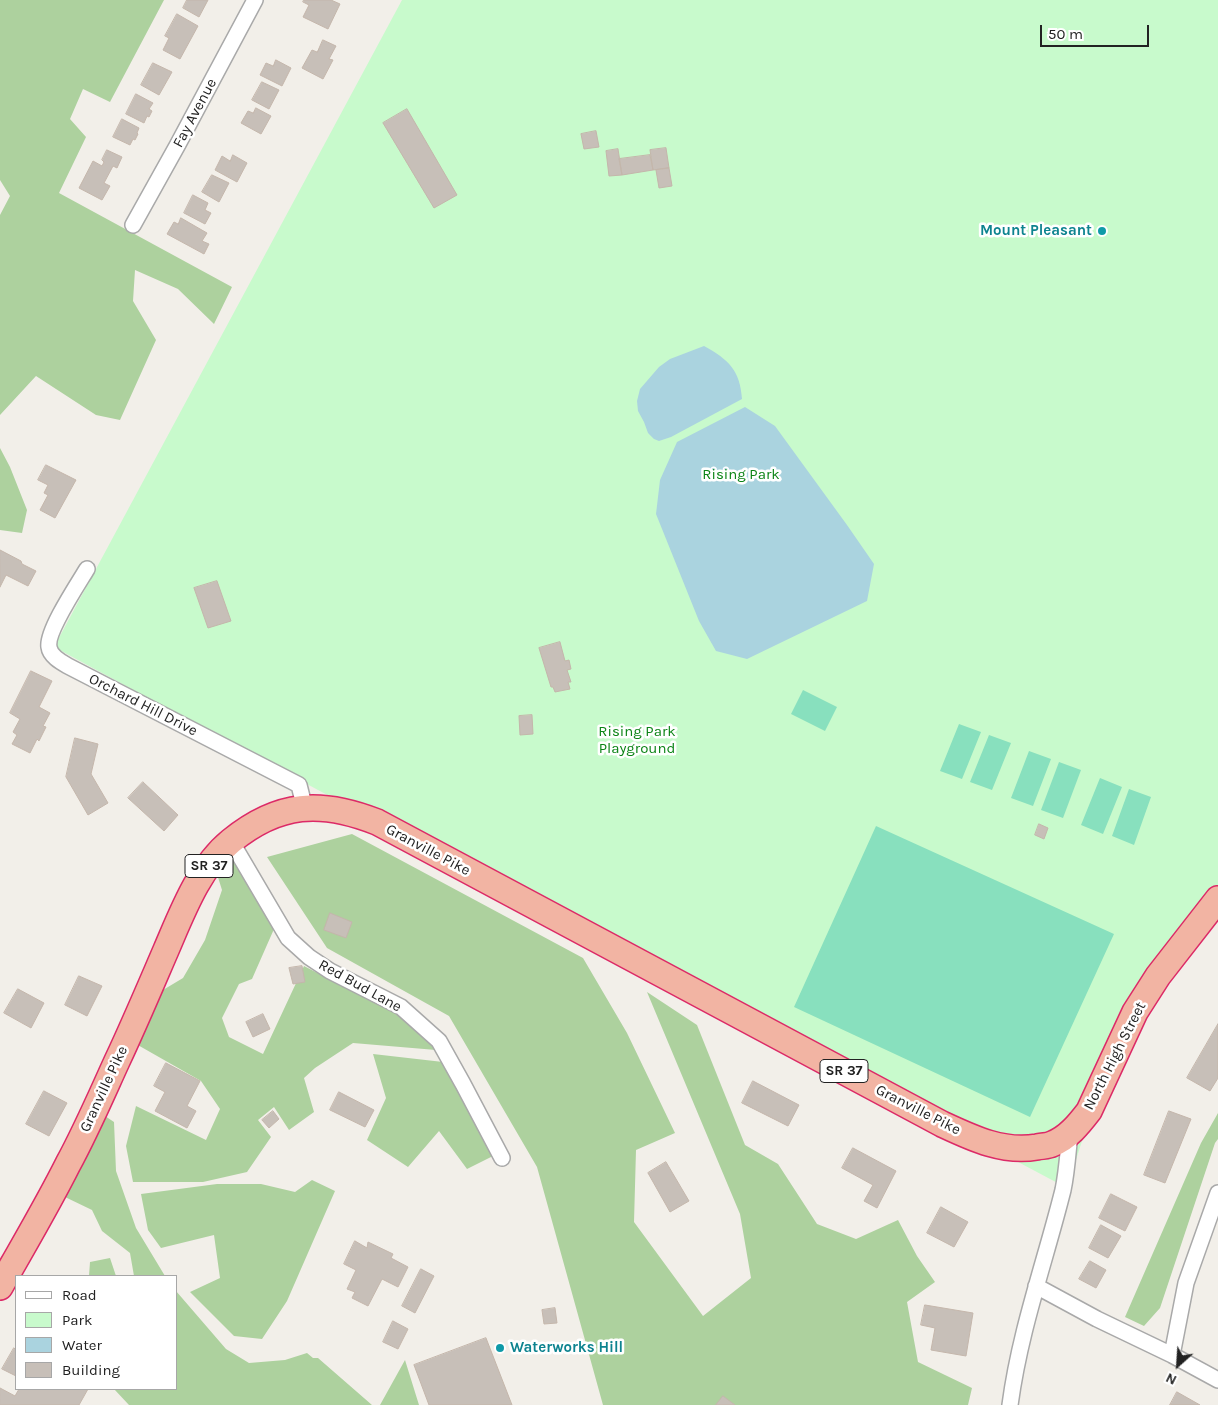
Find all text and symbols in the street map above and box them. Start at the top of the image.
scale bar [1043,15,1152,47]
text: 50 m [1048,25,1083,43]
street label: Fay Avenue [169,75,221,151]
place label: Mount Pleasant [980,222,1092,240]
marker: Mount Pleasant [1096,225,1108,237]
park label: Rising Park [702,466,780,484]
street label: Orchard Hill Drive [86,670,200,740]
park label: Rising Park Playground [598,723,676,758]
street label: Granville Pike [383,820,473,880]
road number: SR 37 [185,854,233,878]
street label: Red Bud Lane [315,956,405,1016]
street label: North High Street [1080,999,1150,1113]
street label: Granville Pike [76,1043,132,1135]
road number: SR 37 [820,1060,868,1082]
street label: Granville Pike [872,1081,964,1139]
legend [15,1275,178,1390]
text: Road [62,1286,97,1304]
text: Park [62,1311,92,1329]
text: Water [62,1336,102,1354]
place label: Waterworks Hill [510,1339,623,1357]
north arrow [1153,1340,1203,1390]
marker: Waterworks Hill [494,1342,506,1354]
text: Building [62,1361,120,1379]
text: N [1163,1369,1179,1389]

